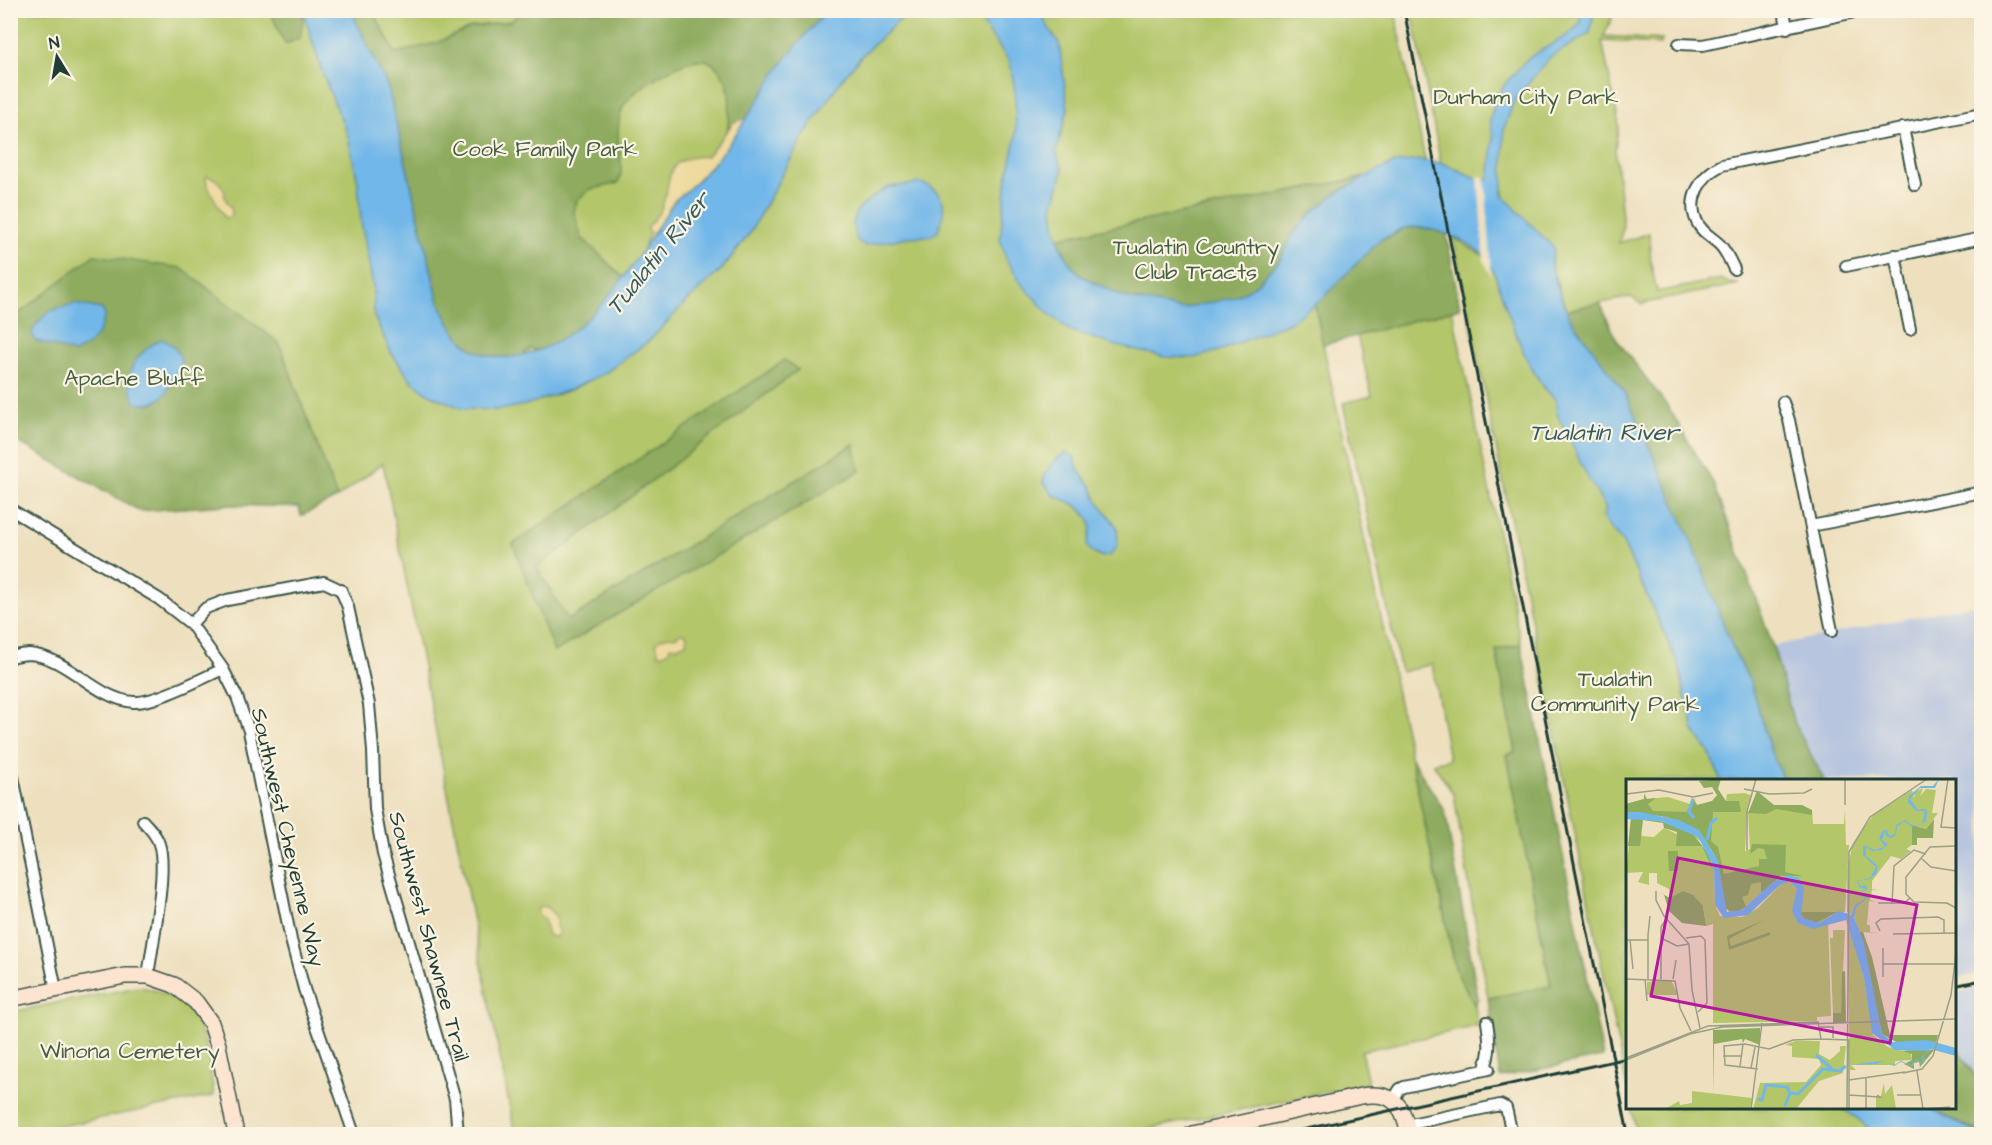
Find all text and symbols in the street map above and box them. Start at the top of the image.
north arrow [27,27,87,87]
text: N [47,32,61,55]
park label: Durham City Park [1433,82,1619,114]
park label: Cook Family Park [453,134,638,166]
water label: Tualatin River [598,183,721,322]
park label: Tualatin Country Club Tracts [1113,232,1279,288]
park label: Apache Bluff [64,363,205,394]
water label: Tualatin River [1529,416,1682,450]
park label: Tualatin Community Park [1531,664,1700,721]
street label: Southwest Cheyenne Way [242,705,332,970]
inset map [1626,779,1956,1109]
street label: Southwest Shawnee Trail [380,808,477,1065]
park label: Winona Cemetery [40,1036,220,1068]

